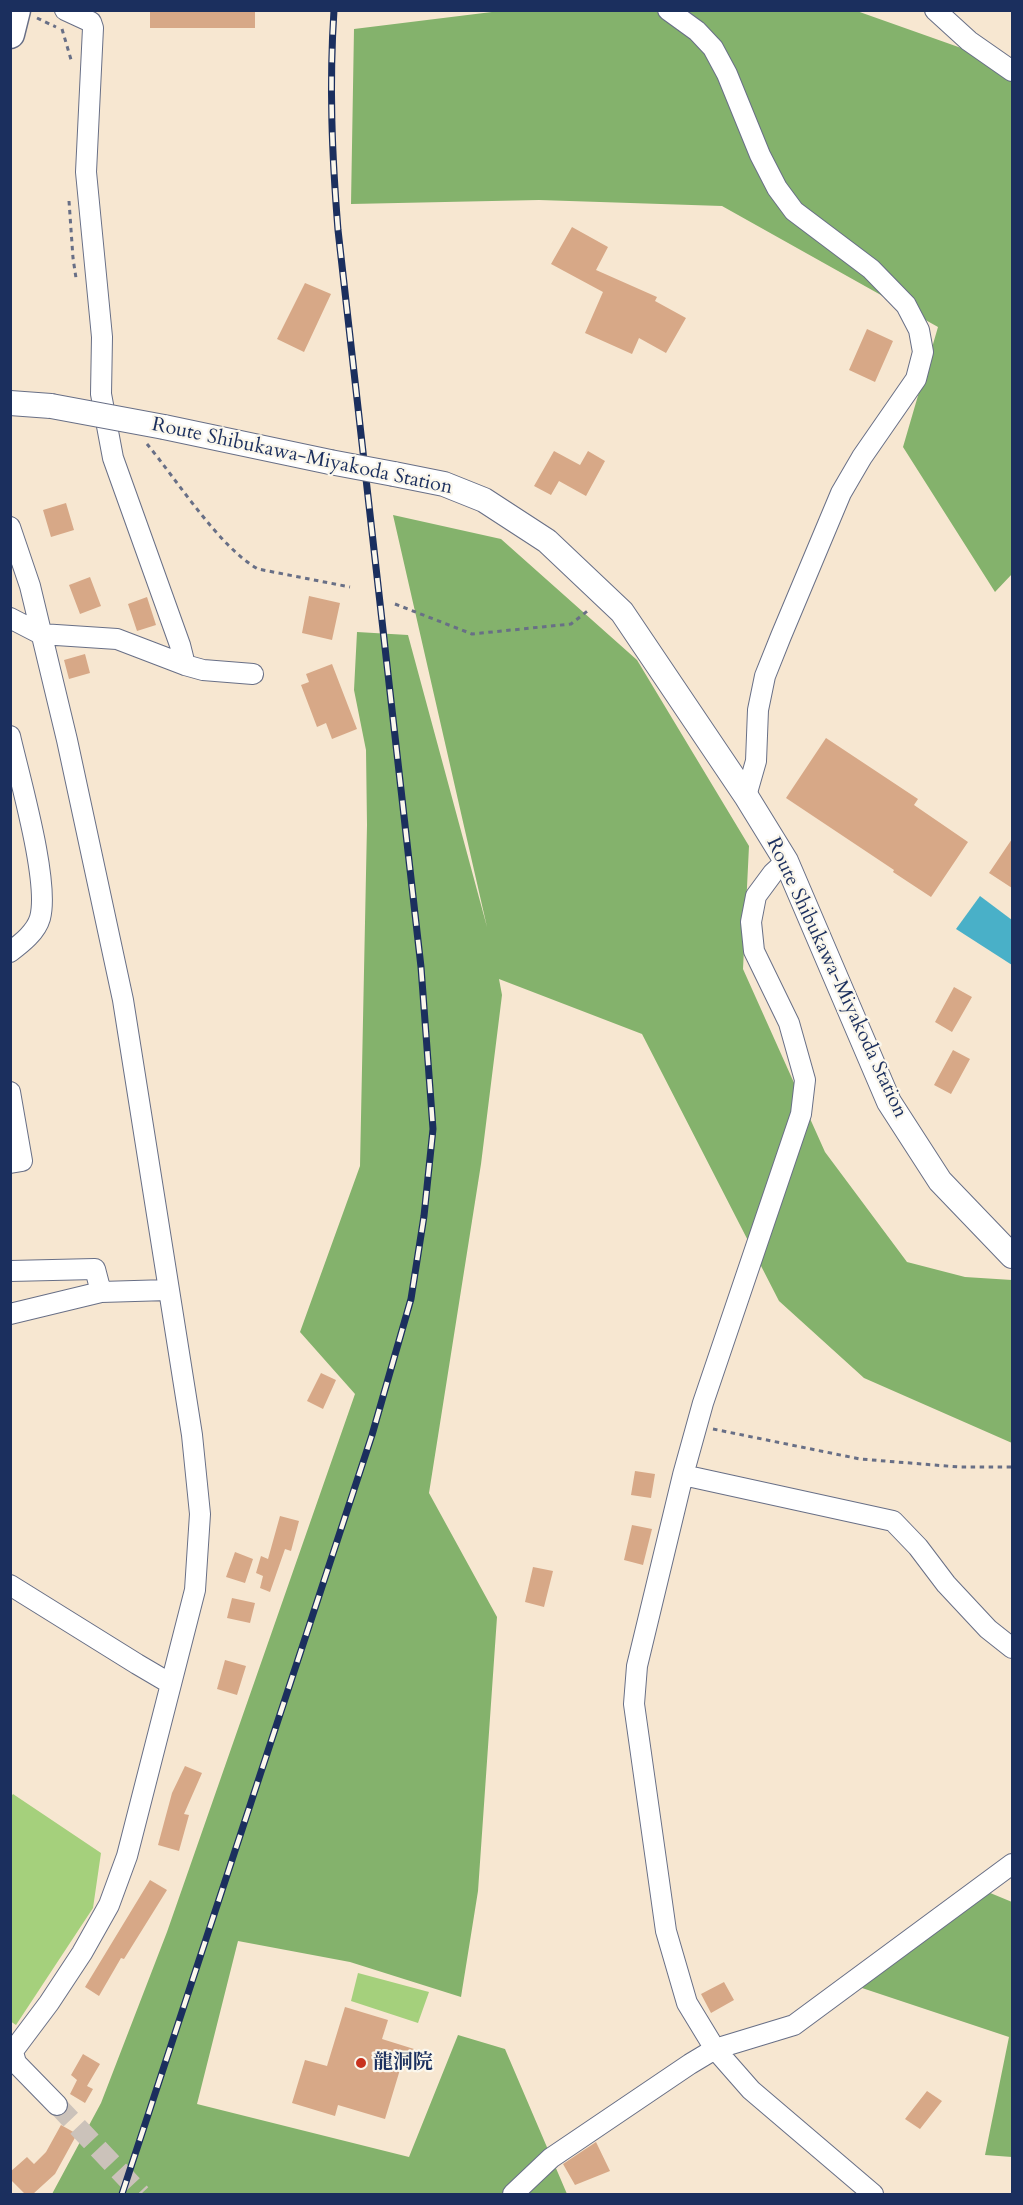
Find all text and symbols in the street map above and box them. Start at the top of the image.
street label: Route Shibukawa-Miyakoda Station [150,413,454,501]
street label: Route Shibukawa-Miyakoda Station [760,834,912,1122]
place label: 龍洞院 [373,2051,433,2075]
marker: 龍洞院 [354,2056,368,2070]

